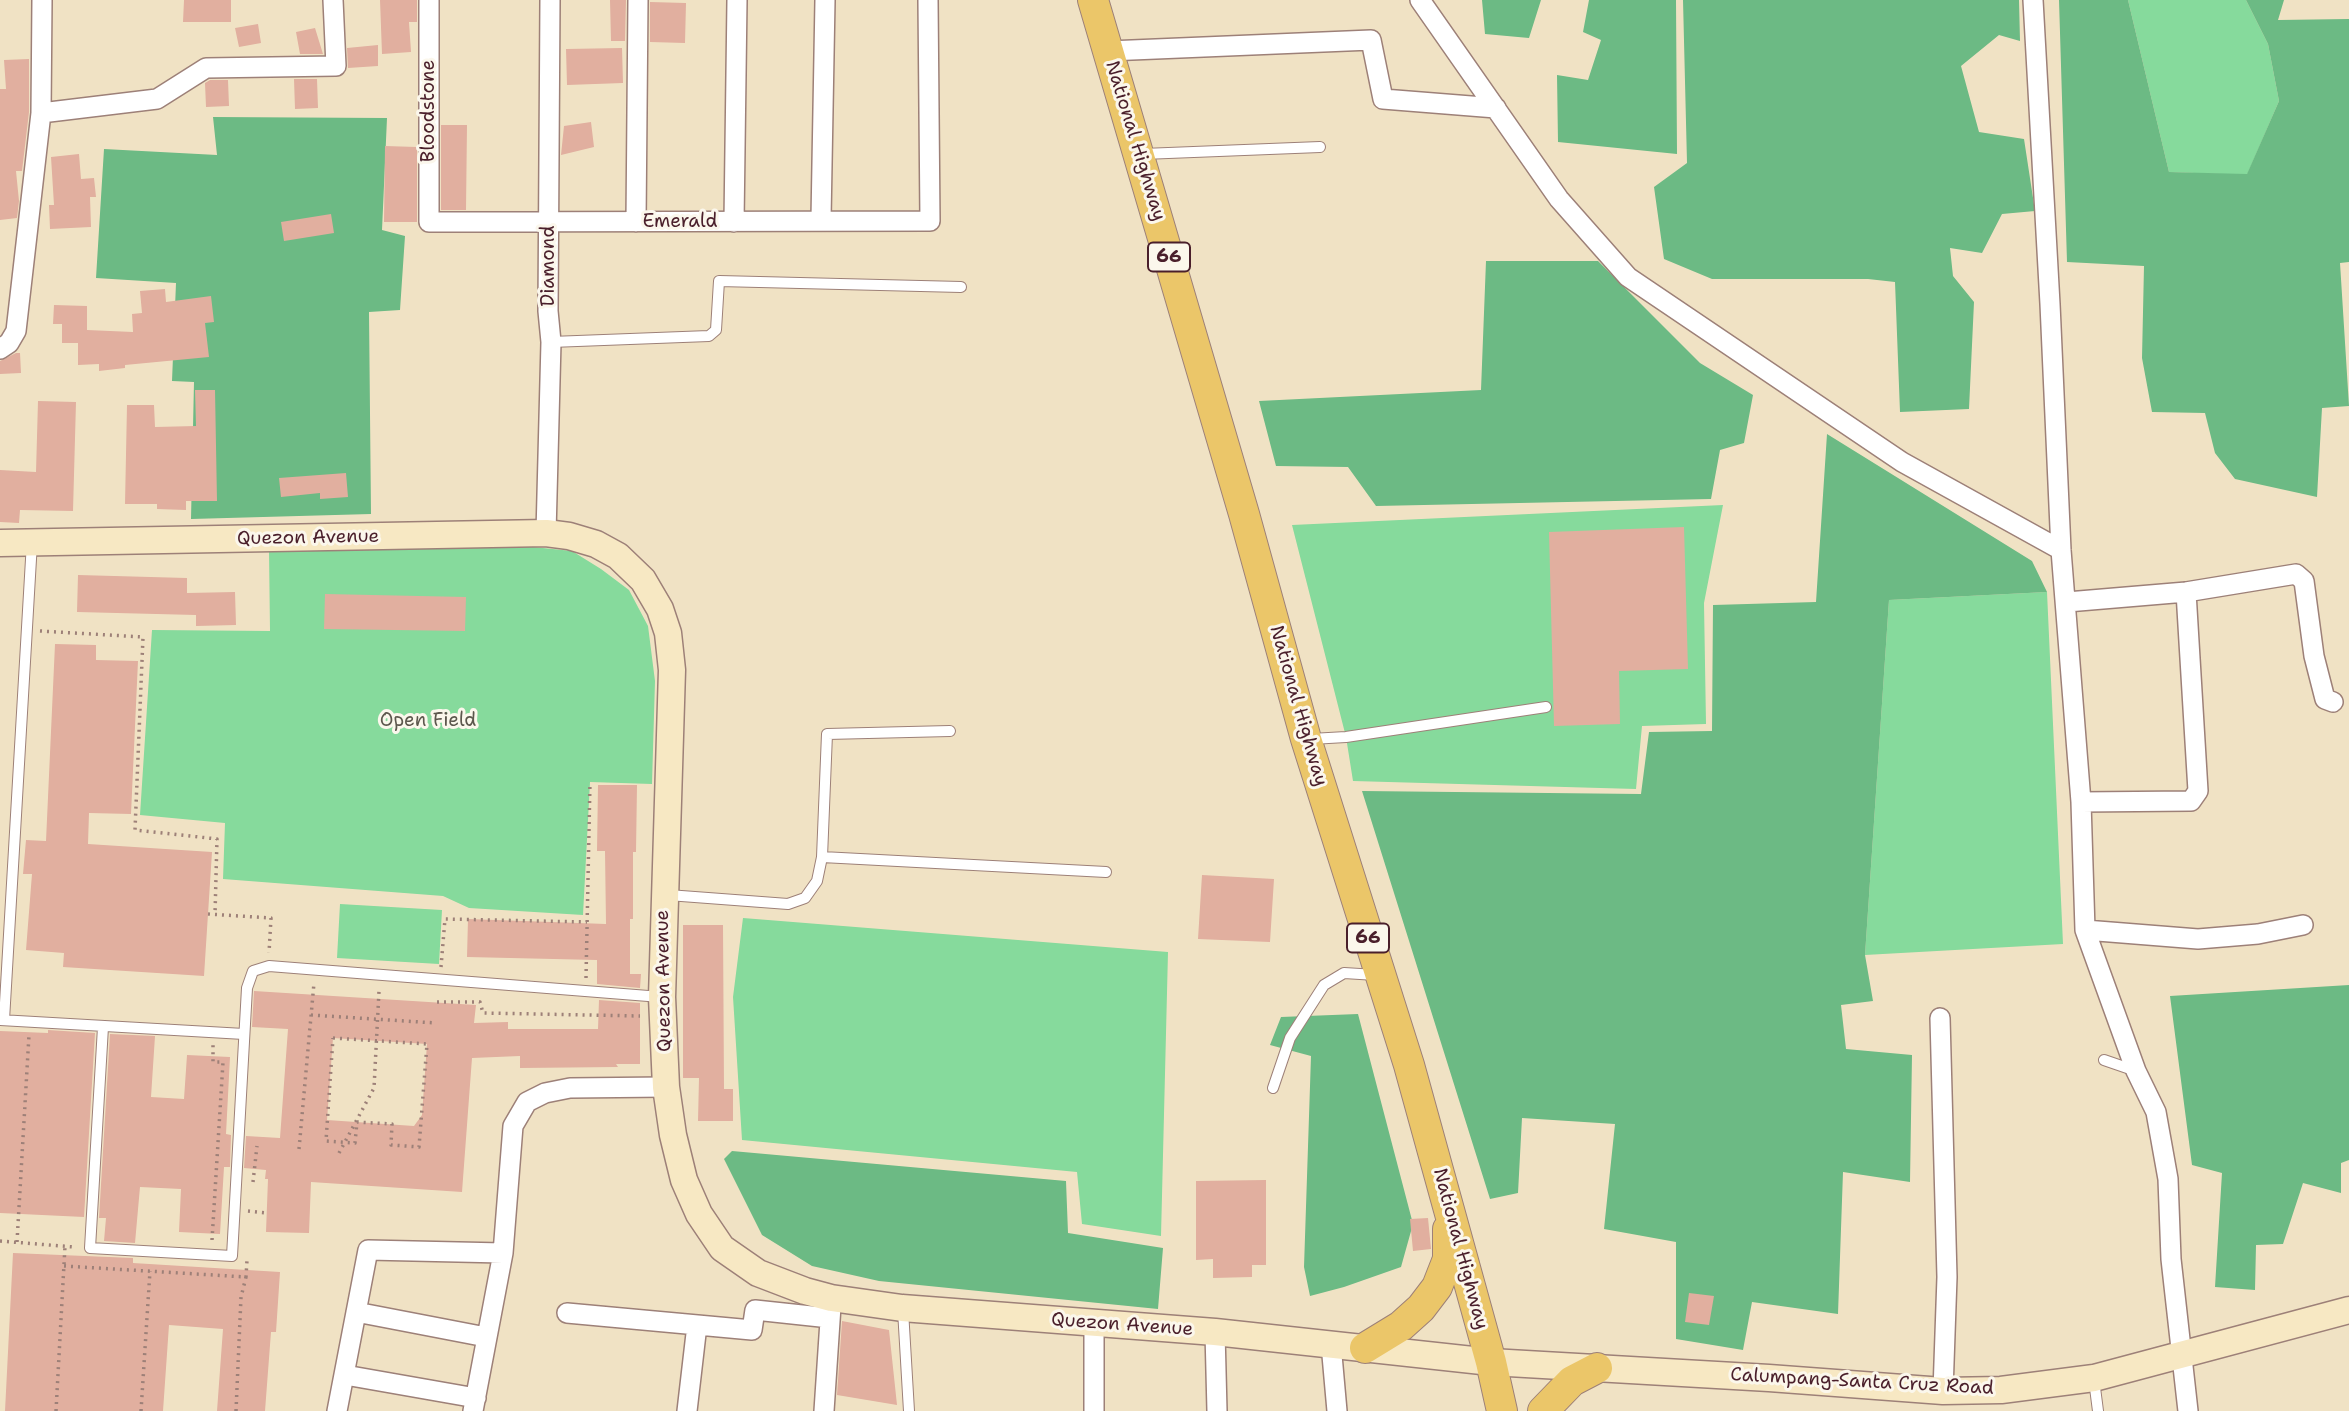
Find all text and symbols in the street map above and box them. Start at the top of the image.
street label: National Highway [1100,58,1170,224]
street label: Bloodstone [418,60,440,162]
street label: Emerald [642,211,718,233]
street label: Diamond [538,226,560,306]
road number: 66 [1148,243,1190,272]
street label: Quezon Avenue [237,525,379,551]
street label: National Highway [1264,623,1332,789]
park label: Open Field [380,710,476,732]
street label: Quezon Avenue [651,910,677,1052]
road number: 66 [1347,923,1389,953]
street label: National Highway [1427,1166,1493,1332]
street label: Quezon Avenue [1050,1309,1194,1341]
street label: Calumpang-Santa Cruz Road [1730,1364,1994,1400]

